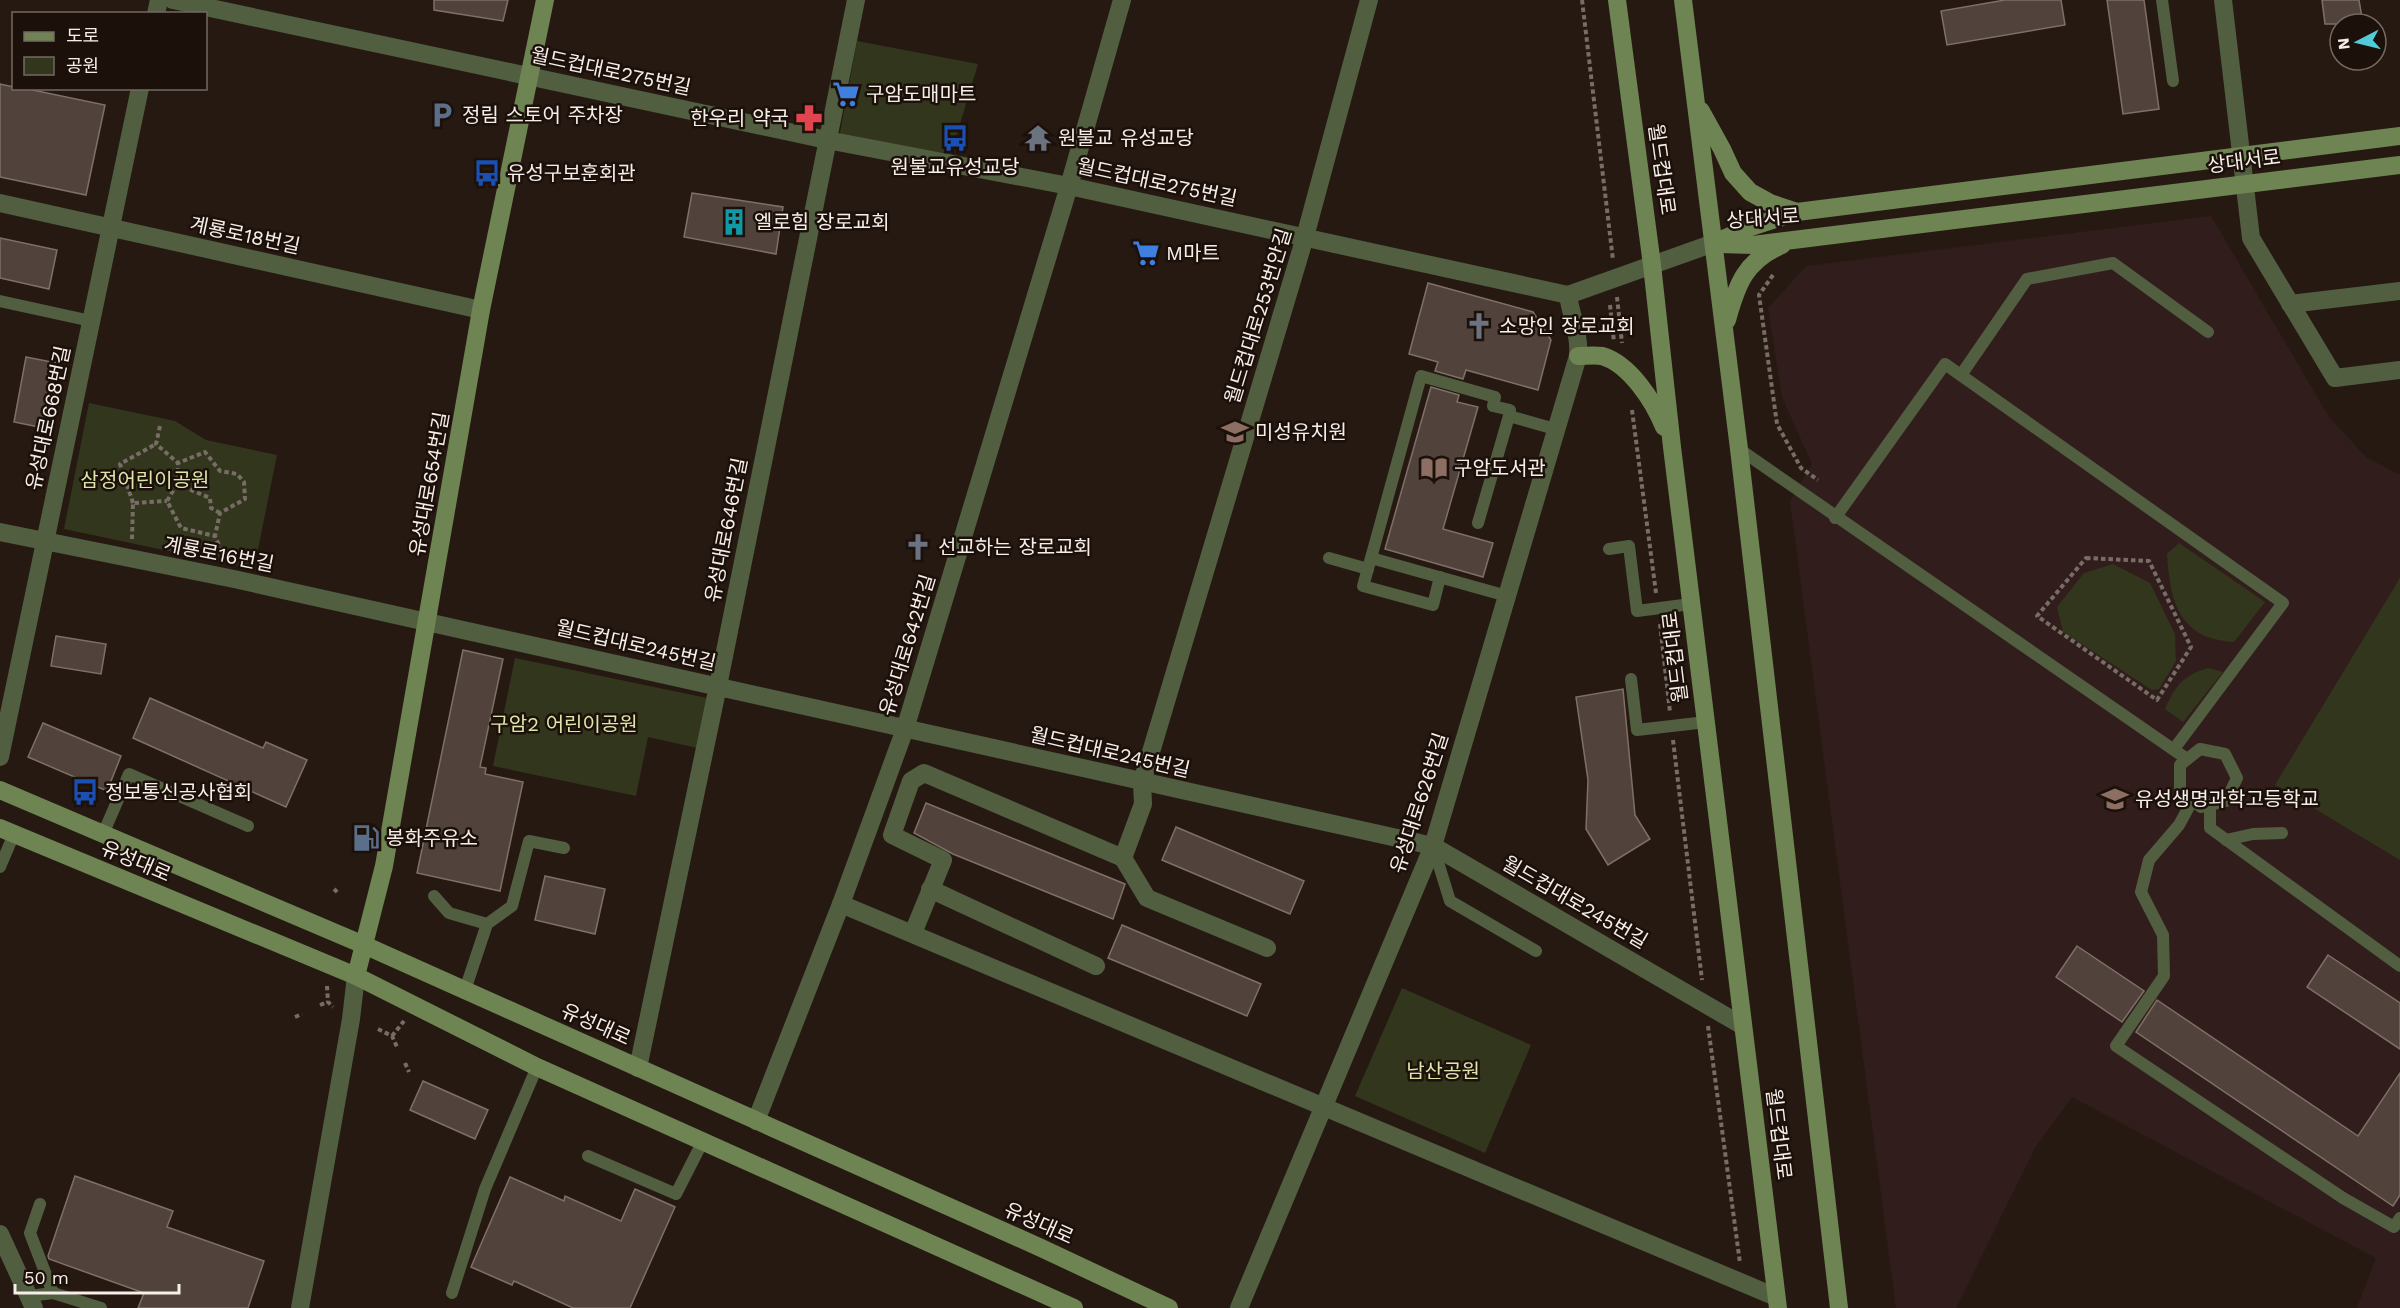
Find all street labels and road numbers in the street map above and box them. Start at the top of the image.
street label: 월드컵대로275번길 [529,42,693,100]
street label: 월드컵대로 [1644,122,1680,216]
street label: 상대서로 [2206,145,2282,177]
street label: 월드컵대로275번길 [1075,153,1239,211]
street label: 상대서로 [1725,203,1801,233]
street label: 계룡로18번길 [188,212,302,258]
street label: 월드컵대로253번안길 [1220,225,1296,407]
street label: 유성대로668번길 [21,344,75,492]
street label: 유성대로654번길 [404,410,454,558]
street label: 유성대로646번길 [700,456,752,604]
street label: 계룡로16번길 [162,532,276,576]
street label: 유성대로642번길 [874,571,940,719]
street label: 월드컵대로 [1657,610,1693,704]
street label: 월드컵대로245번길 [554,615,718,675]
street label: 월드컵대로245번길 [1028,722,1192,782]
street label: 유성대로626번길 [1385,730,1453,876]
street label: 유성대로 [97,836,175,886]
street label: 월드컵대로245번길 [1498,851,1652,953]
street label: 유성대로 [557,998,635,1050]
street label: 월드컵대로 [1761,1087,1797,1181]
street label: 유성대로 [1000,1197,1078,1249]

